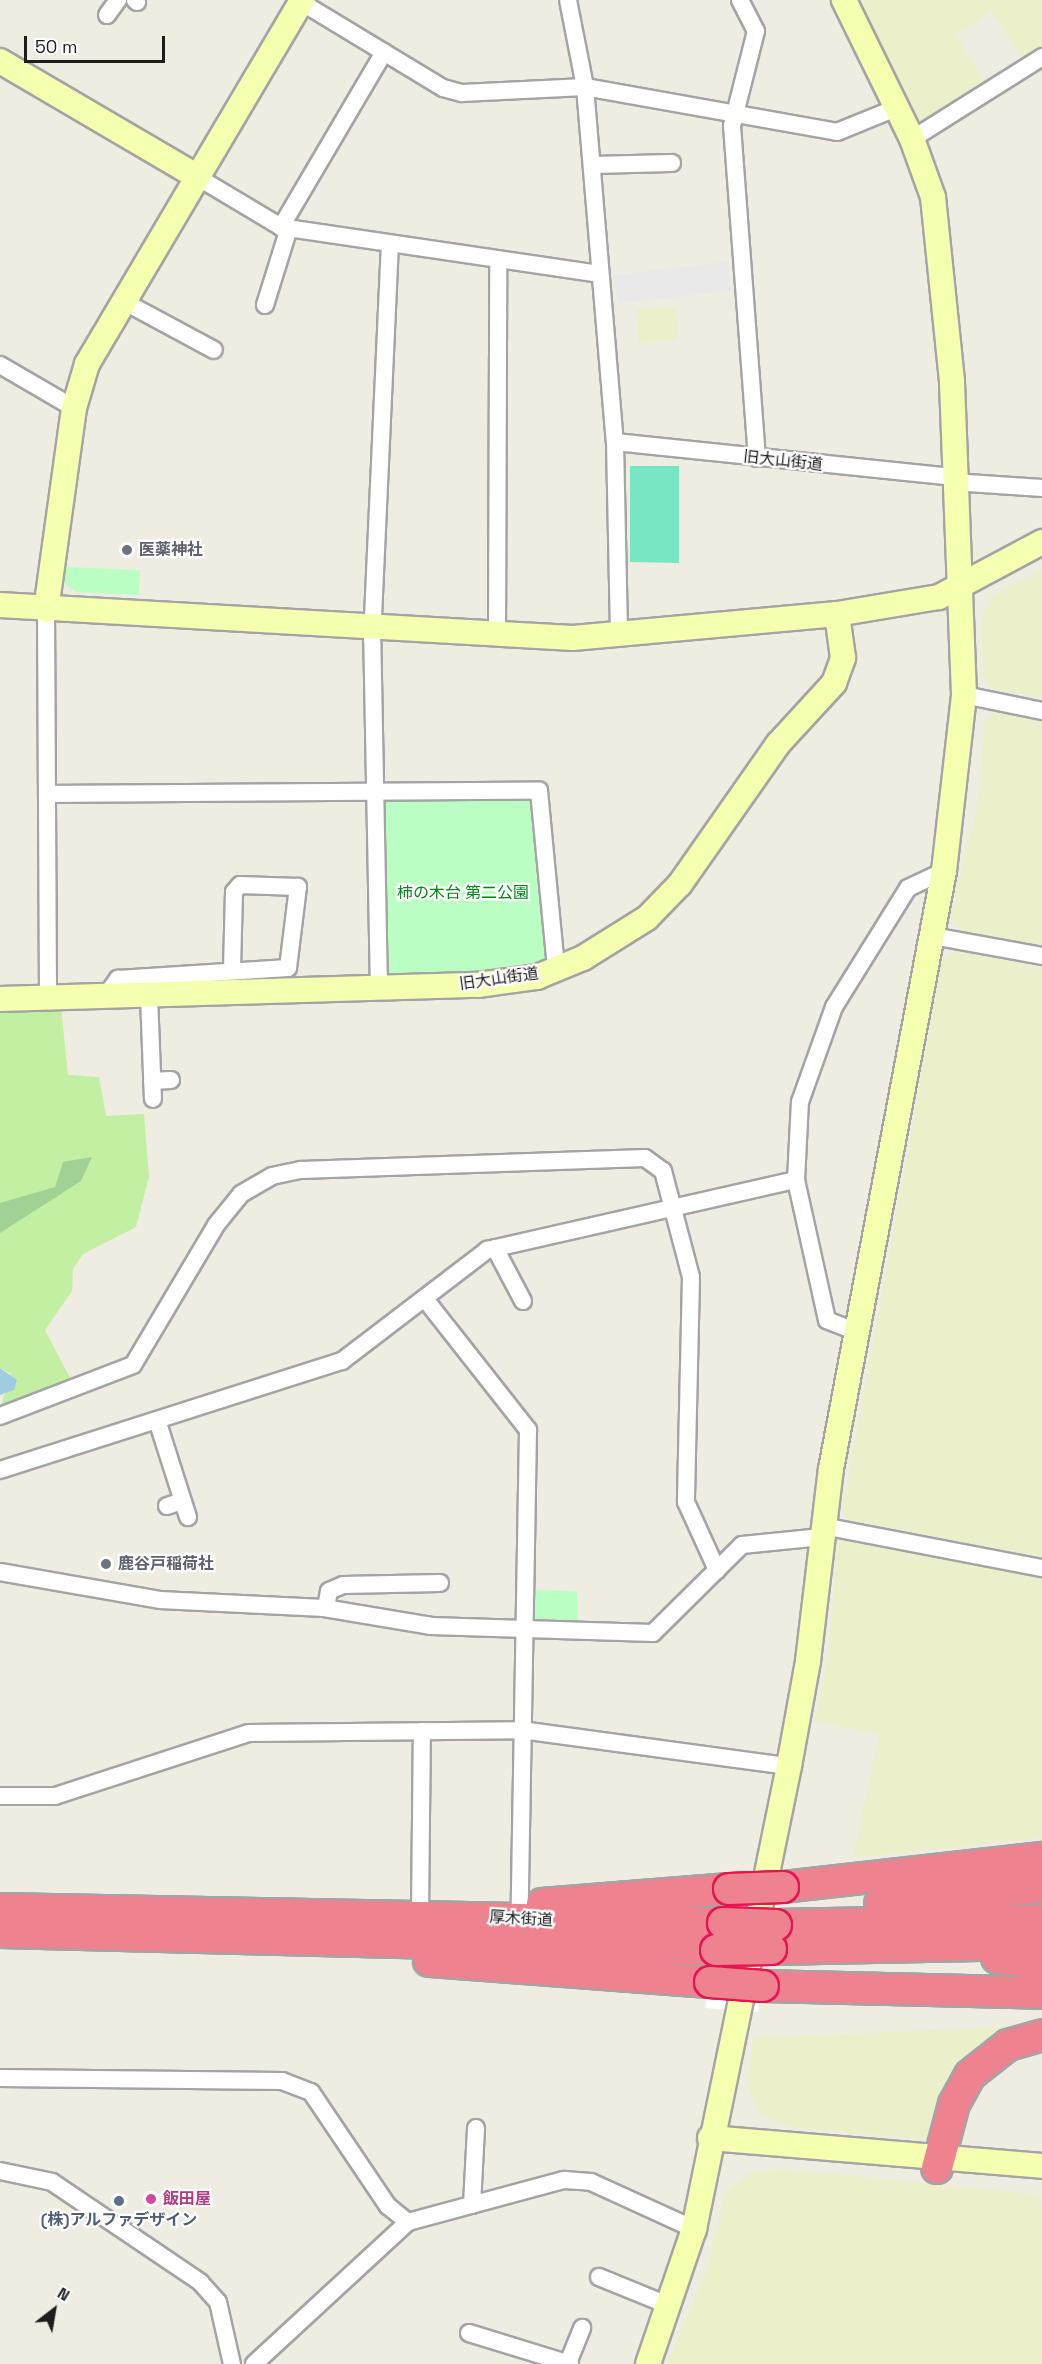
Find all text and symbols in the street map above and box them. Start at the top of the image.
scale bar [27,24,168,62]
text: 50 m [35,35,77,58]
street label: 旧大山街道 [742,447,824,475]
place label: 医薬神社 [139,540,203,560]
marker: 医薬神社 [120,543,134,557]
park label: 柿の木台 第二公園 [397,883,529,903]
street label: 旧大山街道 [458,964,540,994]
place label: 鹿谷戸稲荷社 [118,1554,214,1574]
marker: 鹿谷戸稲荷社 [99,1557,113,1571]
street label: 厚木街道 [489,1908,553,1930]
place label: 飯田屋 [163,2189,211,2209]
marker: 飯田屋 [144,2192,158,2206]
marker: (株)アルファデザイン [112,2194,126,2208]
place label: (株)アルファデザイン [41,2210,197,2230]
north arrow [24,2280,84,2340]
text: N [54,2282,74,2306]

